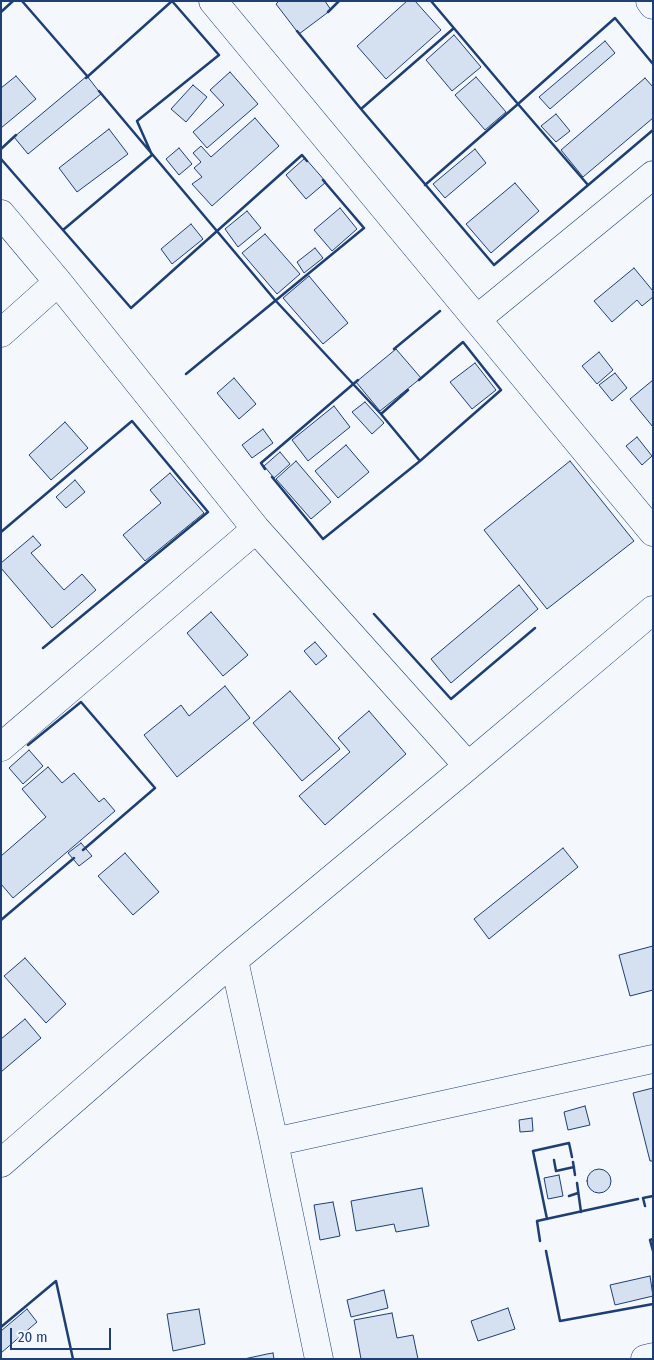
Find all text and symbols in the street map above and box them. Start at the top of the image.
scale bar [12,1318,114,1350]
text: 20 m [18,1328,48,1346]

